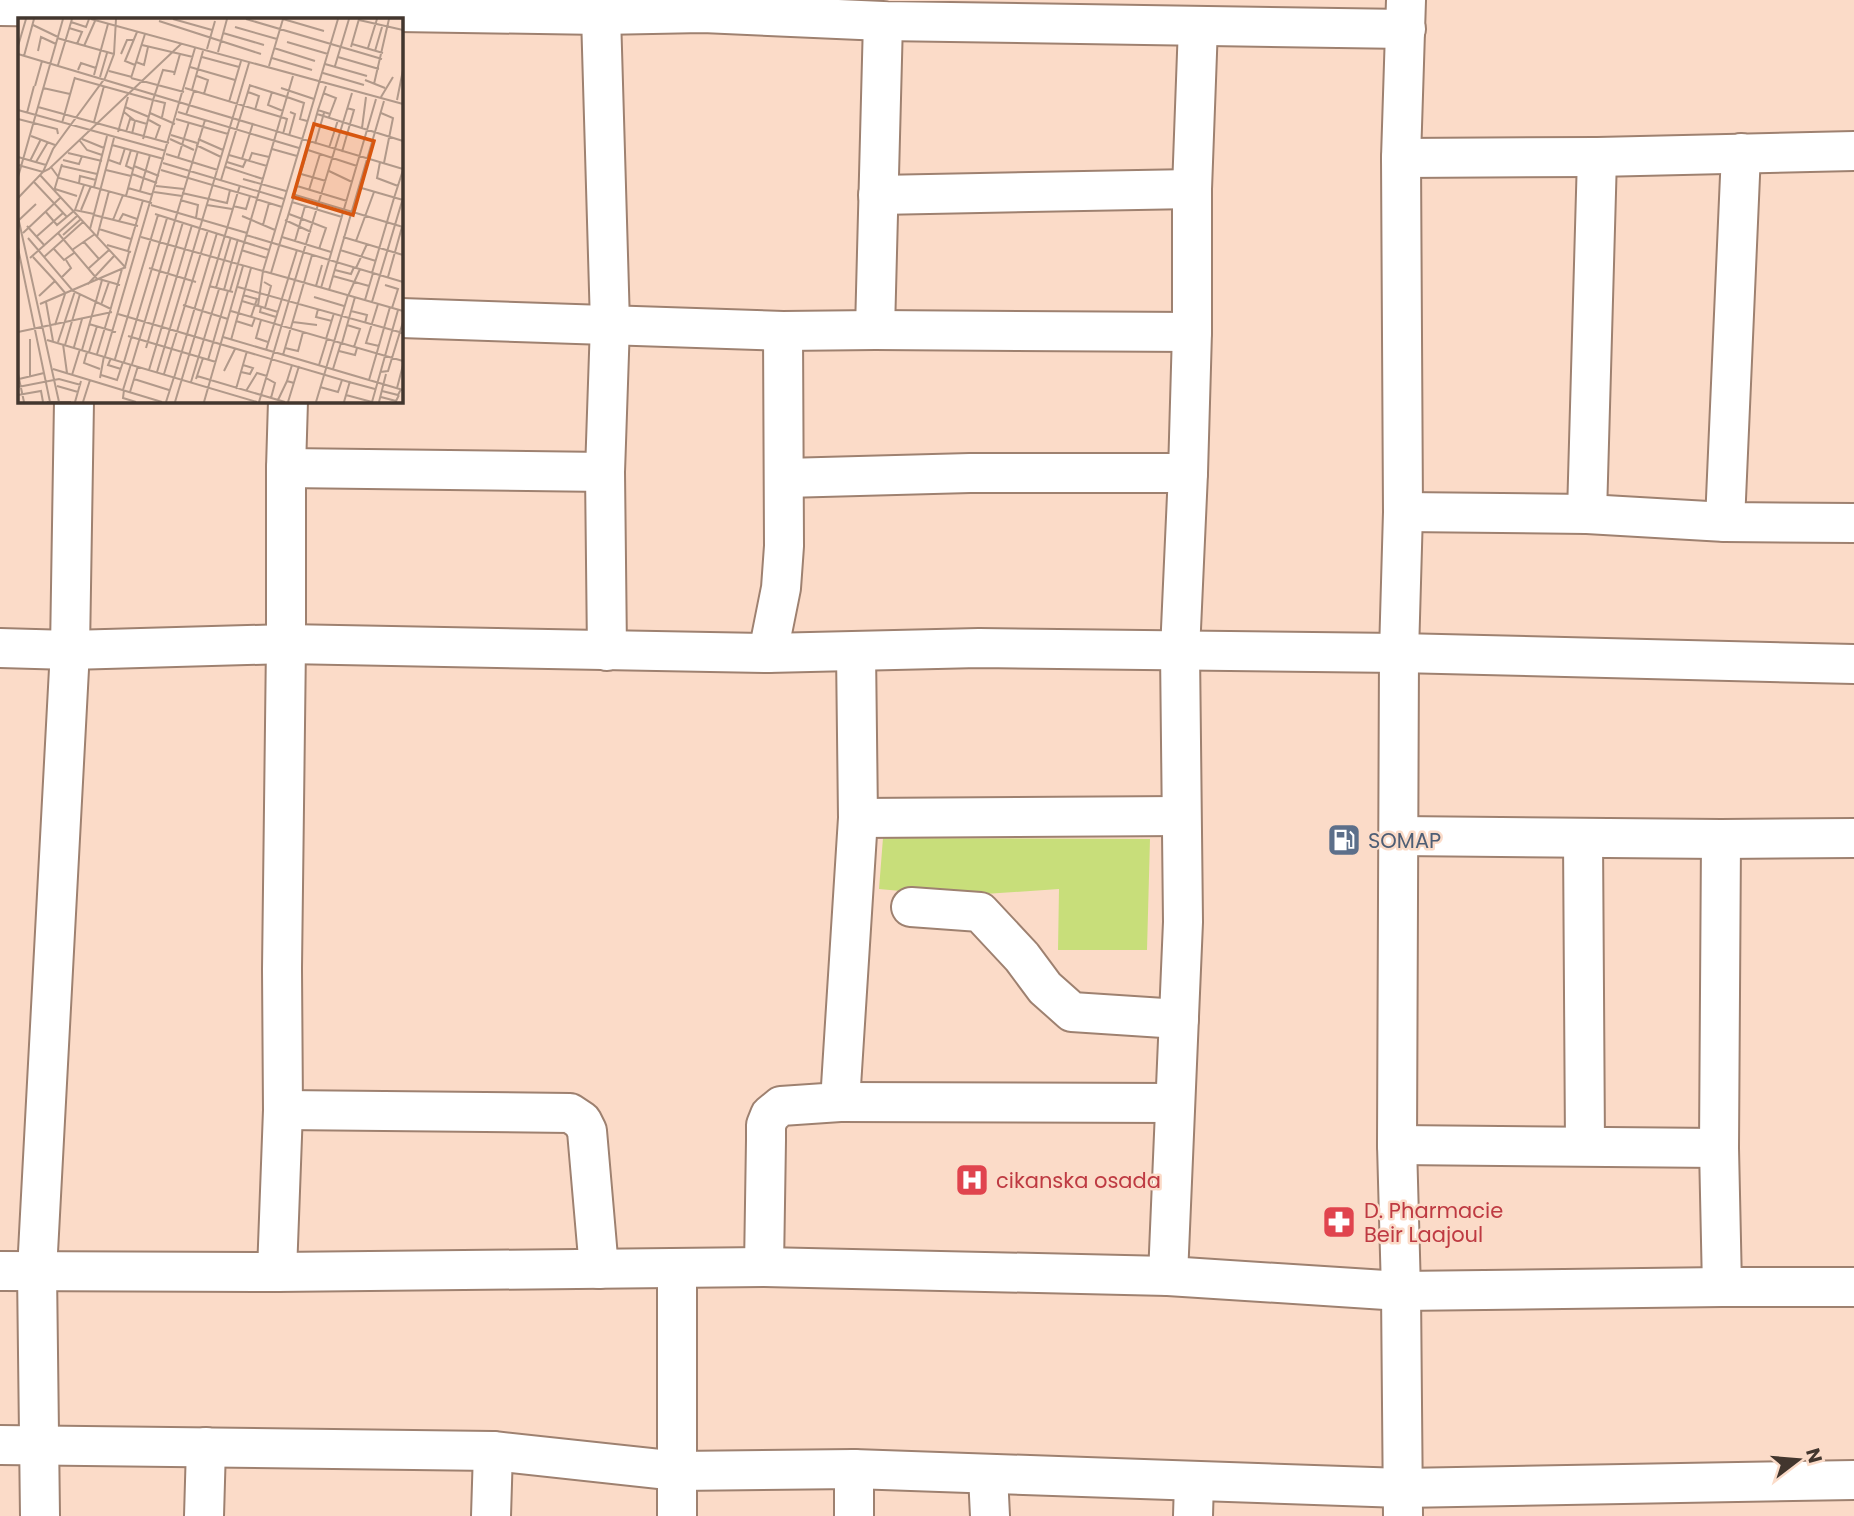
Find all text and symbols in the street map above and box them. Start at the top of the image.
inset map [18,18,402,402]
fuel station icon: SOMAP [1325,821,1363,859]
place label: SOMAP [1368,826,1441,855]
hospital icon: cikanska osada [953,1161,991,1199]
place label: cikanska osada [996,1166,1161,1195]
place label: D. Pharmacie Beir Laajoul [1364,1196,1503,1249]
pharmacy icon: D. Pharmacie Beir Laajoul [1320,1203,1358,1241]
north arrow [1763,1425,1833,1495]
text: N [1799,1445,1829,1466]

